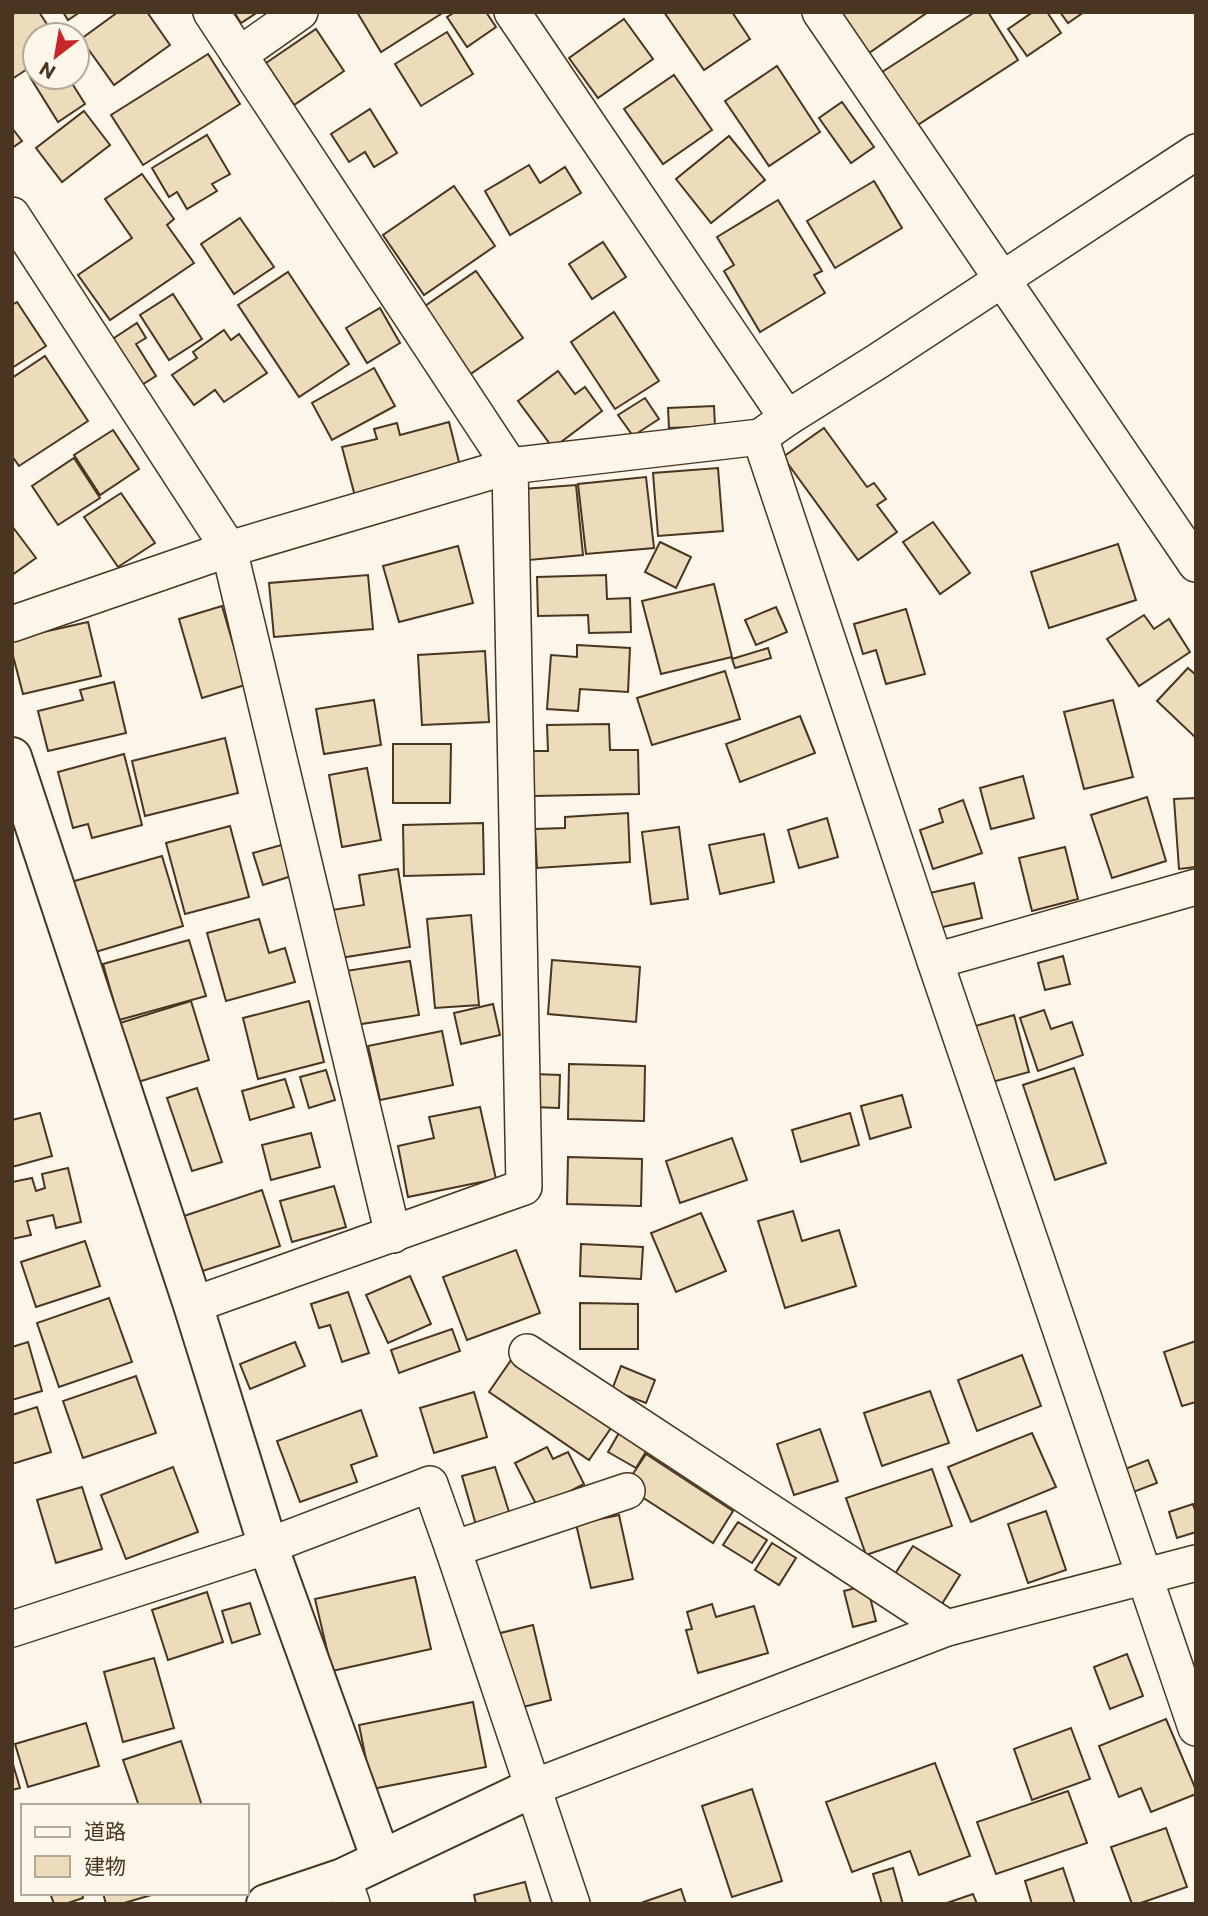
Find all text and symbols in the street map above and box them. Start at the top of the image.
north arrow [21,21,91,91]
text: N [35,57,59,85]
legend [21,1804,248,1895]
text: 道路 [84,1818,126,1843]
text: 建物 [84,1853,126,1878]

